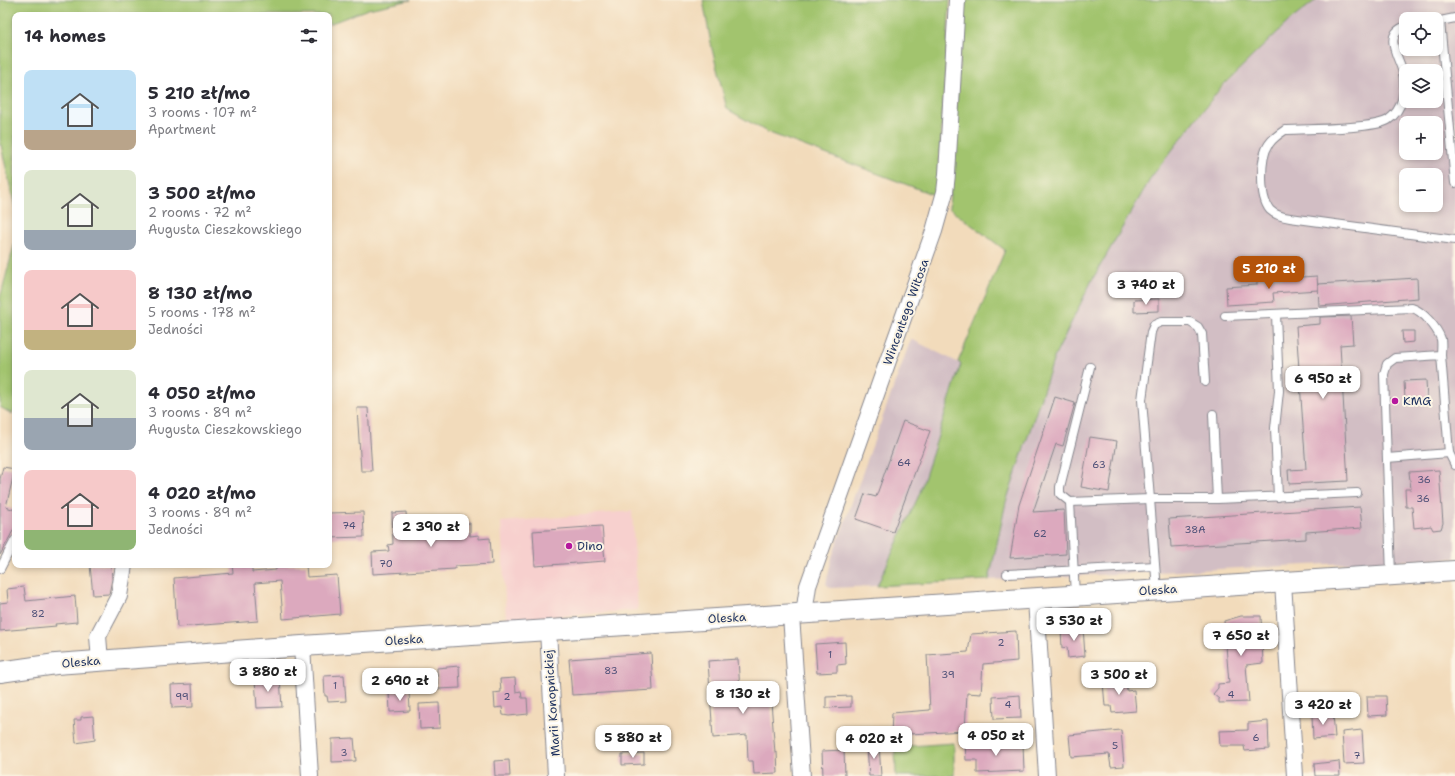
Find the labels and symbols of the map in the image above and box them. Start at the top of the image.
street label: Wincentego Witosa [879,256,933,367]
pin: 5 210 zł [1228,256,1310,290]
pin: 3 740 zł [1105,272,1187,306]
pin: 6 950 zł [1282,366,1364,400]
place label: KMG [1403,393,1431,409]
marker: KMG [1390,396,1400,406]
house number: 64 [897,456,911,469]
house number: 63 [1092,458,1106,471]
house number: 36 [1417,473,1431,486]
house number: 36 [1416,492,1430,505]
pin: 2 390 zł [390,514,472,548]
house number: 74 [342,519,356,532]
house number: 38A [1185,523,1205,536]
house number: 62 [1033,527,1047,540]
place label: Dino [577,538,603,554]
marker: Dino [564,541,574,551]
house number: 70 [379,557,393,570]
street label: Oleska [1138,581,1178,599]
house number: 82 [31,607,45,620]
pin: 3 530 zł [1033,608,1115,642]
street label: Oleska [707,609,747,627]
pin: 7 650 zł [1200,623,1282,657]
street label: Oleska [384,631,424,649]
house number: 2 [998,636,1005,649]
house number: 1 [828,648,832,661]
street label: Marii Konopnickiej [540,649,564,757]
street label: Oleska [61,652,101,672]
pin: 3 880 zł [227,659,309,693]
pin: 3 500 zł [1078,662,1160,696]
house number: 83 [604,664,618,677]
pin: 2 690 zł [359,668,441,702]
house number: 39 [941,668,955,681]
house number: 1 [333,679,337,692]
pin: 8 130 zł [702,681,784,715]
house number: 4 [1228,688,1235,701]
house number: 99 [175,690,189,703]
house number: 2 [504,690,511,703]
pin: 3 420 zł [1282,692,1364,726]
house number: 4 [1005,698,1012,711]
pin: 4 050 zł [955,723,1037,757]
pin: 5 880 zł [592,725,674,759]
pin: 4 020 zł [833,726,915,760]
house number: 6 [1253,731,1260,744]
house number: 5 [1112,739,1118,752]
house number: 3 [341,746,348,759]
house number: 7 [1354,749,1361,762]

